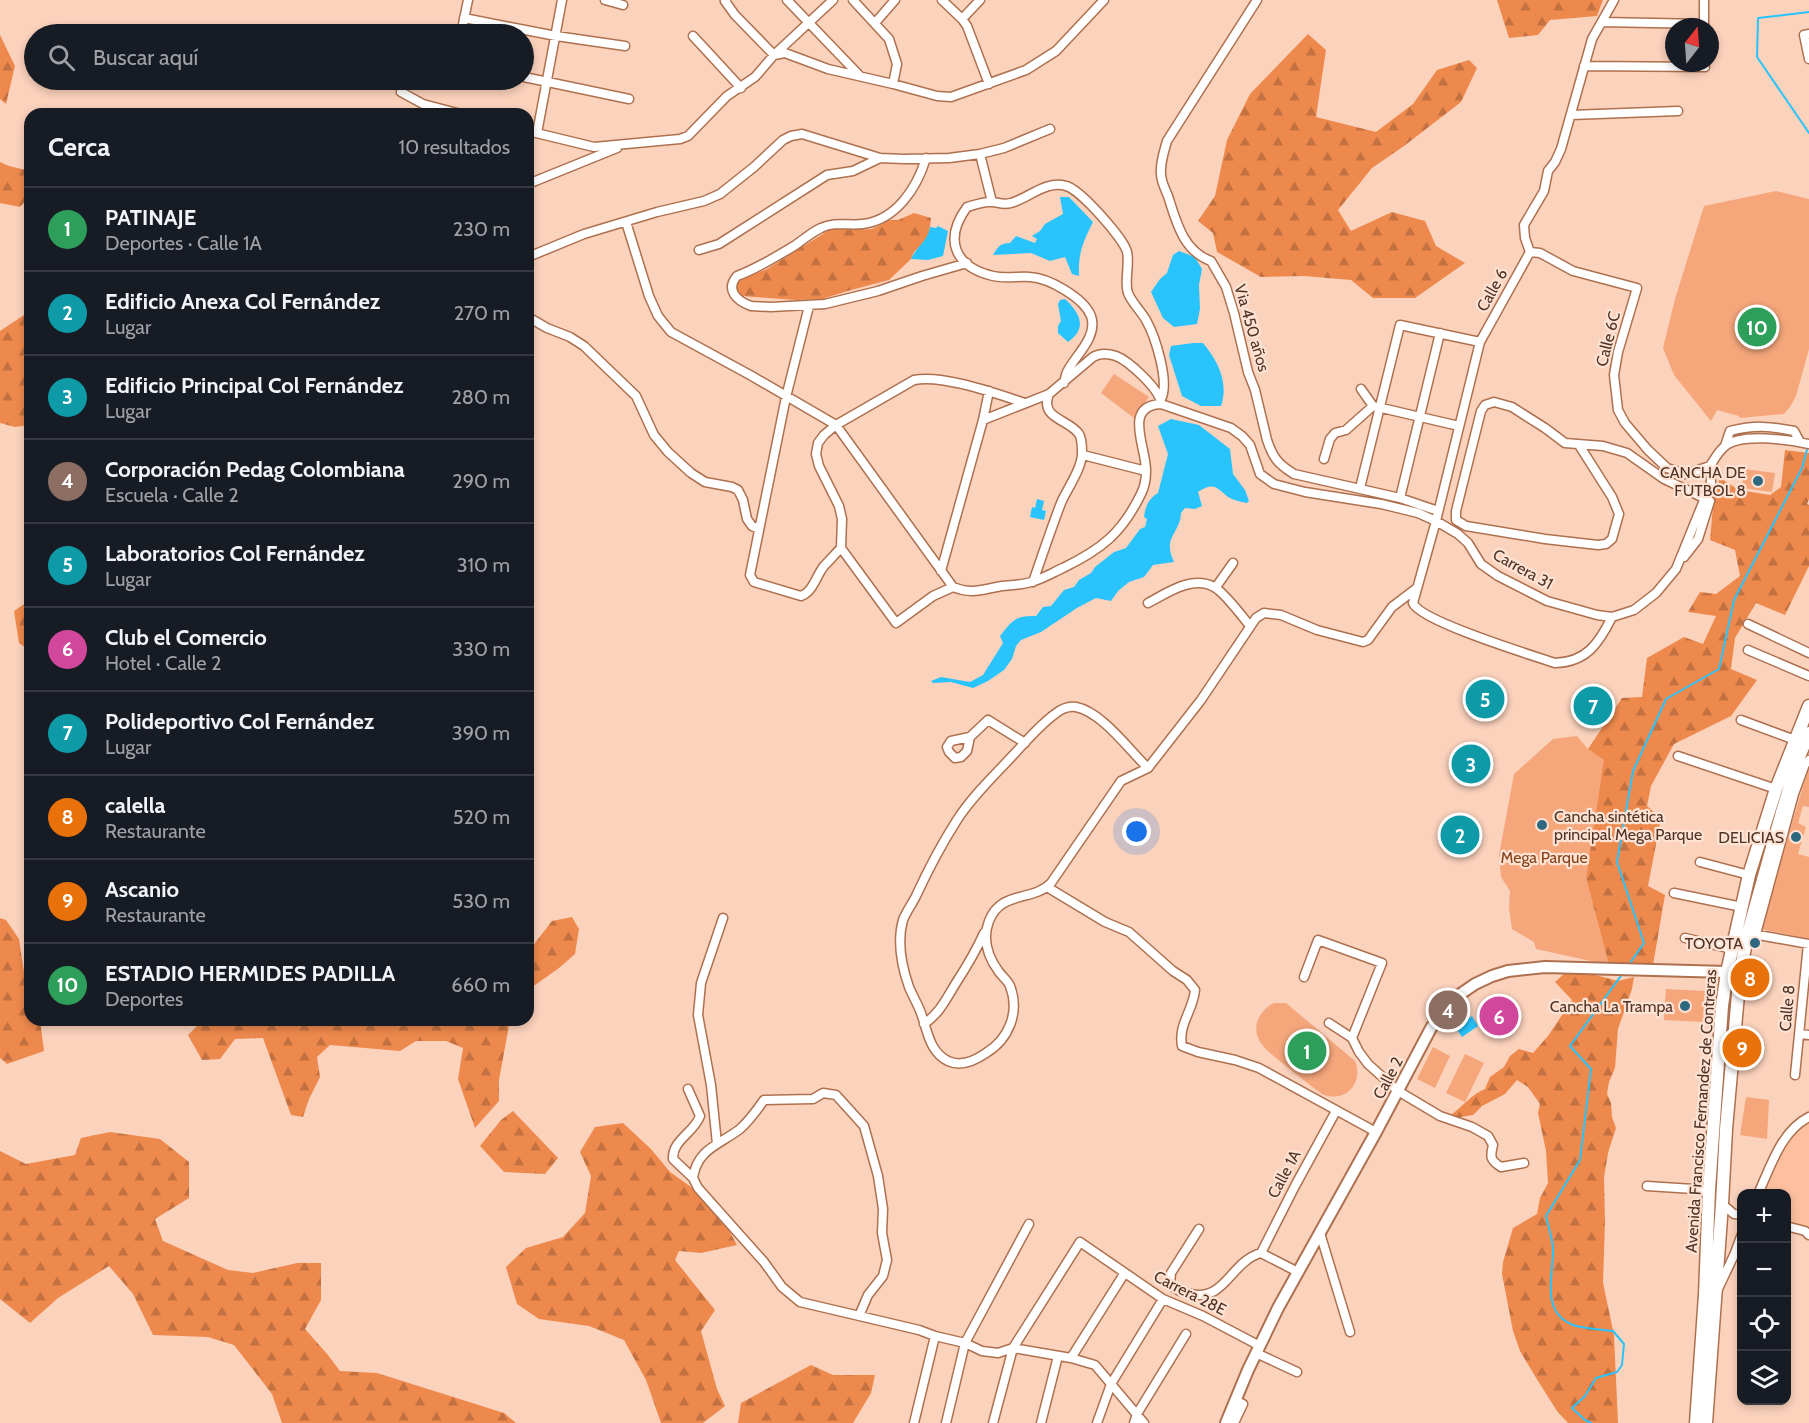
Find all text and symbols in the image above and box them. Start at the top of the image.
north arrow [1665,18,1719,72]
search box [24,24,534,90]
icon: search [45,41,78,74]
text: Buscar aquí [93,44,198,71]
text: Cerca [48,131,110,163]
text: 10 resultados [399,135,510,159]
text: PATINAJE [105,204,196,231]
text: 1 [64,217,71,241]
text: 230 m [453,217,510,241]
text: Deportes · Calle 1A [105,231,262,255]
street label: Calle 6 [1473,265,1511,315]
street label: Via 450 años [1230,282,1274,374]
text: Edificio Anexa Col Fernández [105,288,380,315]
text: 2 [62,301,73,325]
text: 270 m [454,301,510,325]
pin: 10 [1738,304,1776,350]
street label: Calle 6C [1592,310,1624,368]
text: Lugar [105,315,151,339]
text: Edificio Principal Col Fernández [105,372,403,399]
text: 3 [62,385,73,409]
text: 280 m [451,385,510,409]
text: Lugar [105,399,151,423]
text: Corporación Pedag Colombiana [105,456,405,483]
place label: CANCHA DE FUTBOL 8 [1660,463,1746,500]
text: 4 [61,469,74,493]
text: 290 m [452,469,510,493]
marker: CANCHA DE FUTBOL 8 [1751,474,1765,488]
text: Escuela · Calle 2 [105,483,239,507]
text: Laboratorios Col Fernández [105,540,365,567]
street label: Carrera 31 [1490,545,1556,593]
text: 5 [62,553,73,577]
text: 310 m [457,553,510,577]
text: Lugar [105,567,151,591]
text: Club el Comercio [105,624,267,651]
text: 6 [62,637,73,661]
text: 330 m [452,637,510,661]
text: Hotel · Calle 2 [105,651,222,675]
pin: 5 [1466,676,1504,722]
pin: 7 [1574,684,1612,728]
text: Polideportivo Col Fernández [105,708,374,735]
text: 7 [62,721,73,745]
text: 390 m [452,721,510,745]
text: Lugar [105,735,151,759]
pin: 3 [1452,742,1490,786]
text: calella [105,792,166,819]
text: 8 [61,805,74,829]
text: 520 m [453,805,510,829]
place label: Cancha sintética principal Mega Parque [1554,807,1702,844]
pin: 2 [1440,812,1480,858]
your location [1122,817,1151,846]
marker: Cancha sintética principal Mega Parque [1535,818,1549,832]
text: Restaurante [105,819,206,843]
place label: DELICIAS [1718,828,1784,847]
marker: DELICIAS [1789,830,1803,844]
park label: Mega Parque [1500,848,1588,867]
text: Ascanio [105,876,179,903]
text: 9 [62,889,73,913]
text: 530 m [452,889,510,913]
text: Restaurante [105,903,206,927]
place label: TOYOTA [1685,934,1743,953]
marker: TOYOTA [1748,936,1762,950]
pin: 8 [1730,956,1770,1000]
text: ESTADIO HERMIDES PADILLA [105,960,395,987]
street label: Avenida Francisco Fernandez de Contreras [1682,968,1720,1253]
text: 10 [57,973,78,997]
text: 660 m [451,973,510,997]
street label: Calle 8 [1776,984,1798,1032]
text: Deportes [105,987,183,1011]
pin: 4 [1428,988,1468,1032]
pin: 6 [1480,994,1518,1038]
place label: Cancha La Trampa [1550,997,1673,1016]
marker: Cancha La Trampa [1678,999,1692,1013]
pin: 9 [1722,1026,1762,1070]
pin: 1 [1288,1028,1326,1074]
street label: Calle 2 [1369,1054,1407,1102]
street label: Calle 1A [1263,1147,1305,1201]
map controls [1737,1189,1791,1405]
button: + [1737,1189,1791,1243]
button: − [1737,1243,1791,1297]
street label: Carrera 28E [1151,1267,1230,1319]
button: locate [1737,1297,1791,1351]
button: layers [1737,1351,1791,1405]

